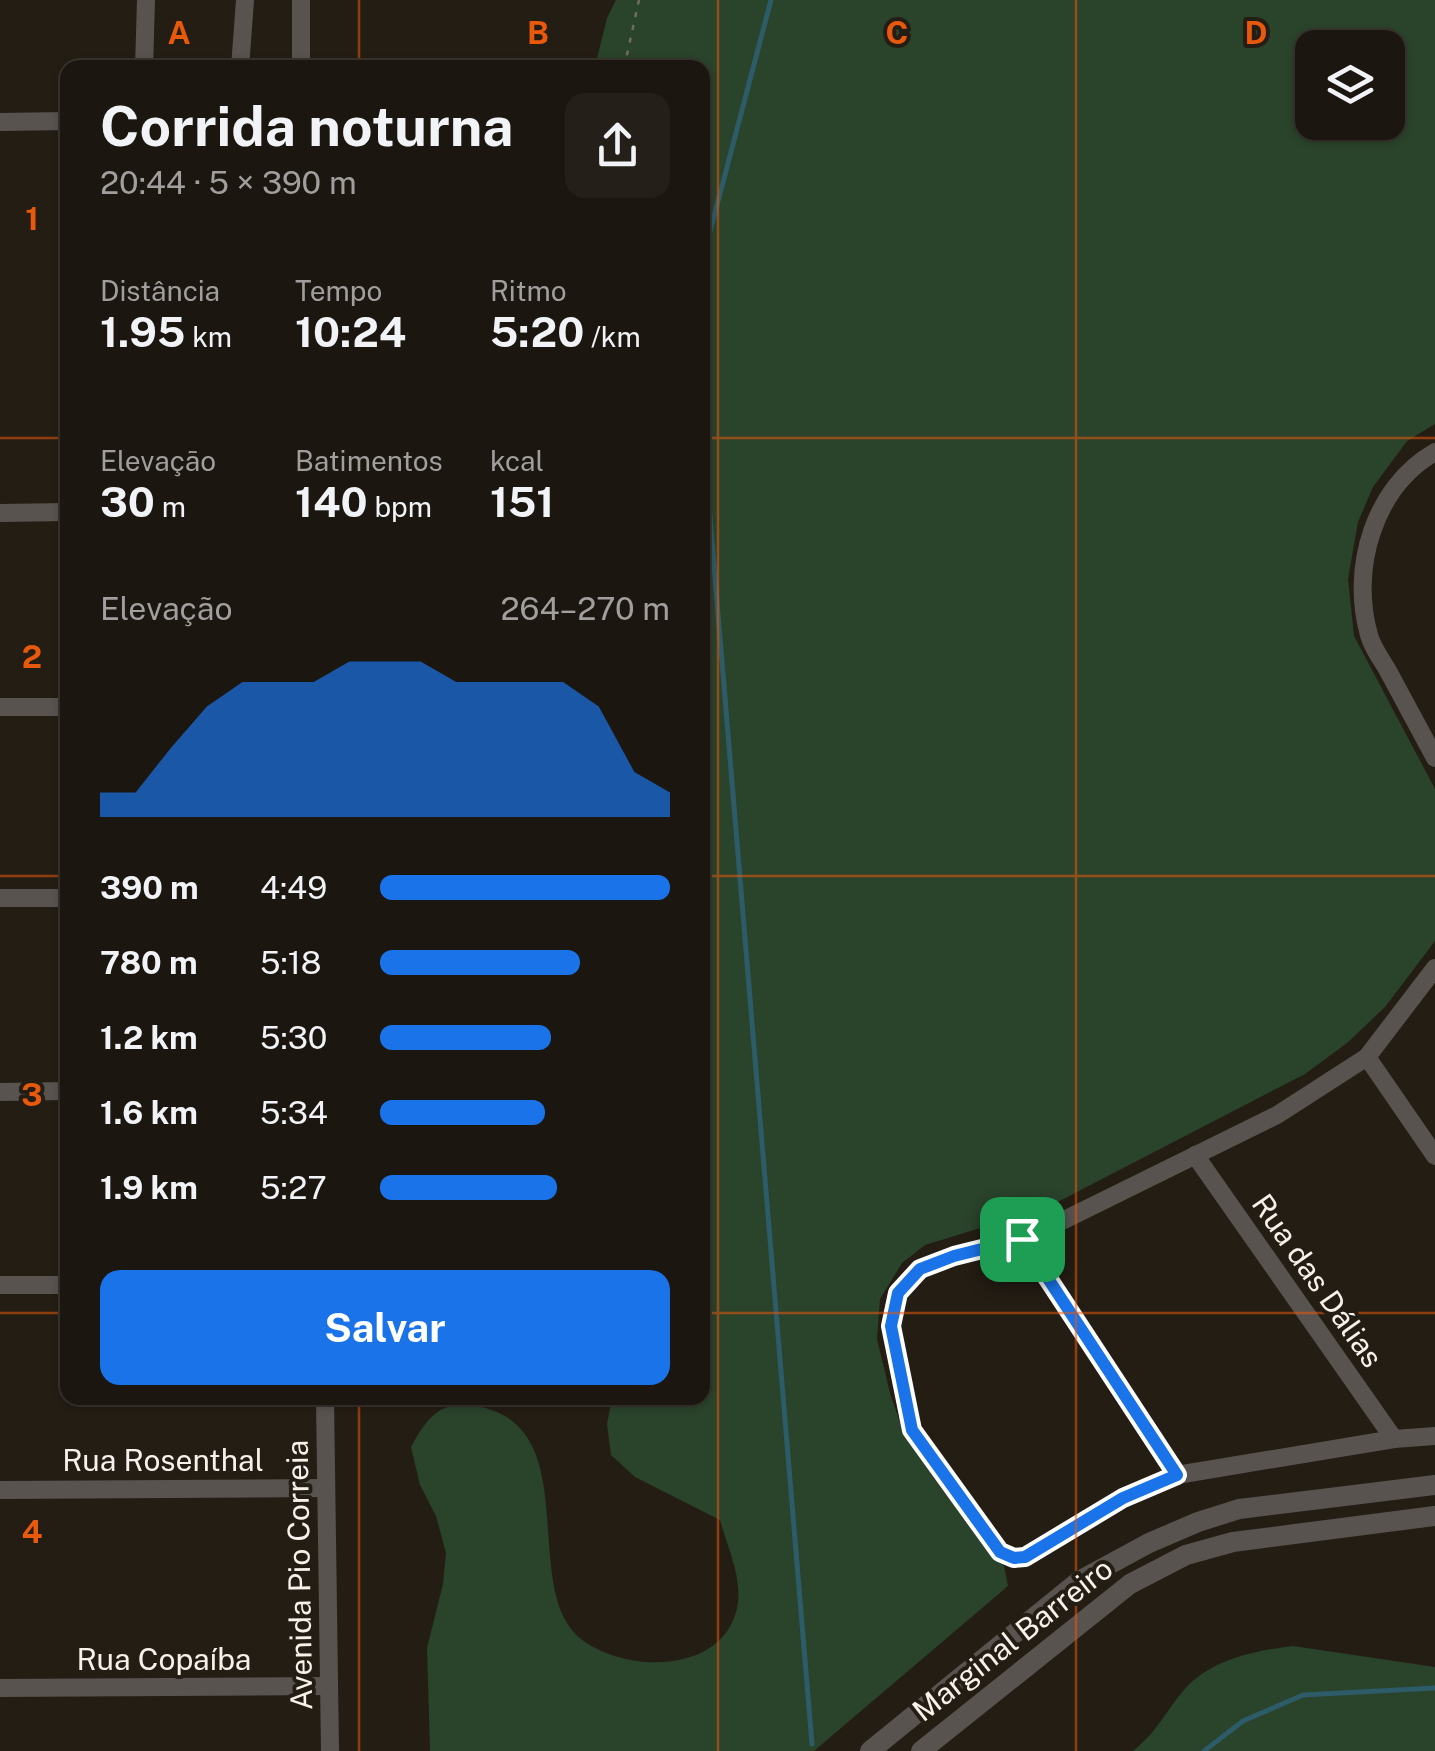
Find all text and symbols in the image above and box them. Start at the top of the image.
text: A [167,14,191,51]
text: B [527,14,549,51]
text: C [886,14,908,51]
text: D [1244,14,1268,51]
map controls [1295,30,1405,140]
button: layers [1295,30,1405,140]
button: share [565,93,670,198]
text: Corrida noturna [100,94,513,158]
text: 20:44 · 5 × 390 m [100,164,357,201]
text: 1 [25,200,39,237]
text: Distância [100,274,220,307]
text: Tempo [295,274,382,307]
text: Ritmo [490,274,567,307]
text: 1.95 [100,307,185,356]
text: 10:24 [295,307,406,356]
text: 5:20 [490,307,584,356]
text: km [185,320,232,353]
text: /km [584,320,641,353]
text: Elevação [100,444,216,477]
text: Batimentos [295,444,443,477]
text: kcal [490,444,544,477]
text: 30 [100,477,155,526]
text: 140 [295,477,368,526]
text: 151 [490,477,554,526]
text: m [155,490,186,523]
text: bpm [368,490,432,523]
text: Elevação [100,590,233,627]
text: 264–270 m [500,590,670,627]
text: 2 [22,638,42,675]
text: 390 m [100,869,199,906]
text: 4:49 [260,869,327,906]
text: 780 m [100,944,198,981]
text: 5:18 [260,944,321,981]
text: 1.2 km [100,1019,198,1056]
text: 5:30 [260,1019,327,1056]
text: 3 [21,1076,43,1113]
text: 1.6 km [100,1094,198,1131]
text: 5:34 [260,1094,328,1131]
text: 1.9 km [100,1169,198,1206]
text: 5:27 [260,1169,327,1206]
street label: Rua das Dálias [1245,1187,1391,1374]
pin [980,1197,1065,1282]
icon: arrive [995,1212,1050,1267]
button: Salvar [100,1270,670,1385]
street label: Avenida Pio Correia [279,1440,319,1710]
street label: Rua Rosenthal [62,1442,264,1478]
text: 4 [22,1513,43,1550]
street label: Marginal Barreiro [905,1550,1120,1728]
street label: Rua Copaíba [77,1641,251,1677]

